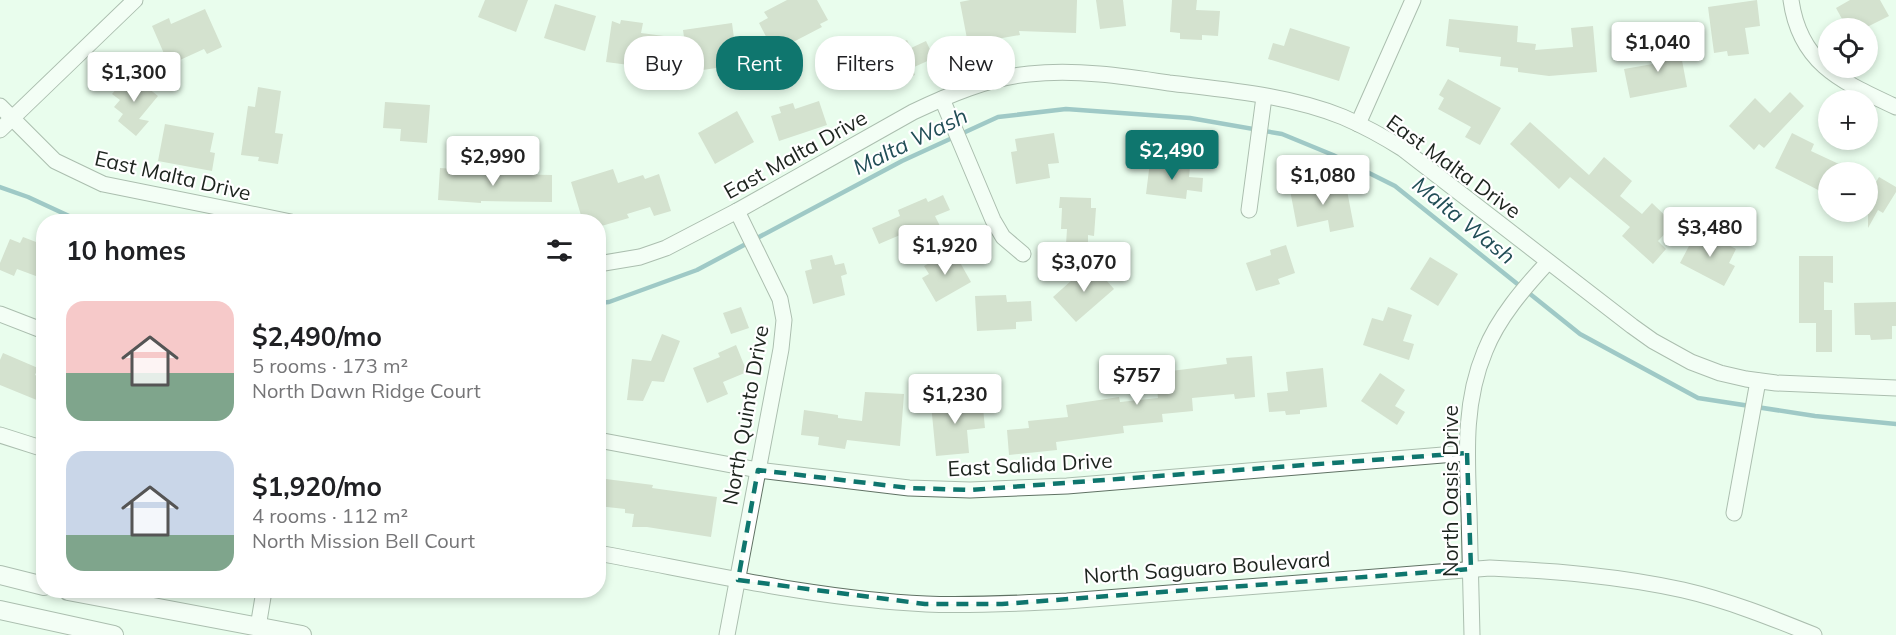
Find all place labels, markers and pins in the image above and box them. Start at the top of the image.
pin: $1,040 [1609,22,1707,73]
pin: $1,300 [85,52,183,103]
pin: $2,490 [1123,130,1221,181]
pin: $2,990 [444,136,542,187]
pin: $1,080 [1274,155,1372,206]
pin: $3,480 [1661,207,1759,258]
pin: $1,920 [896,225,994,276]
pin: $3,070 [1035,242,1133,293]
pin: $757 [1101,355,1173,406]
pin: $1,230 [906,374,1004,425]

